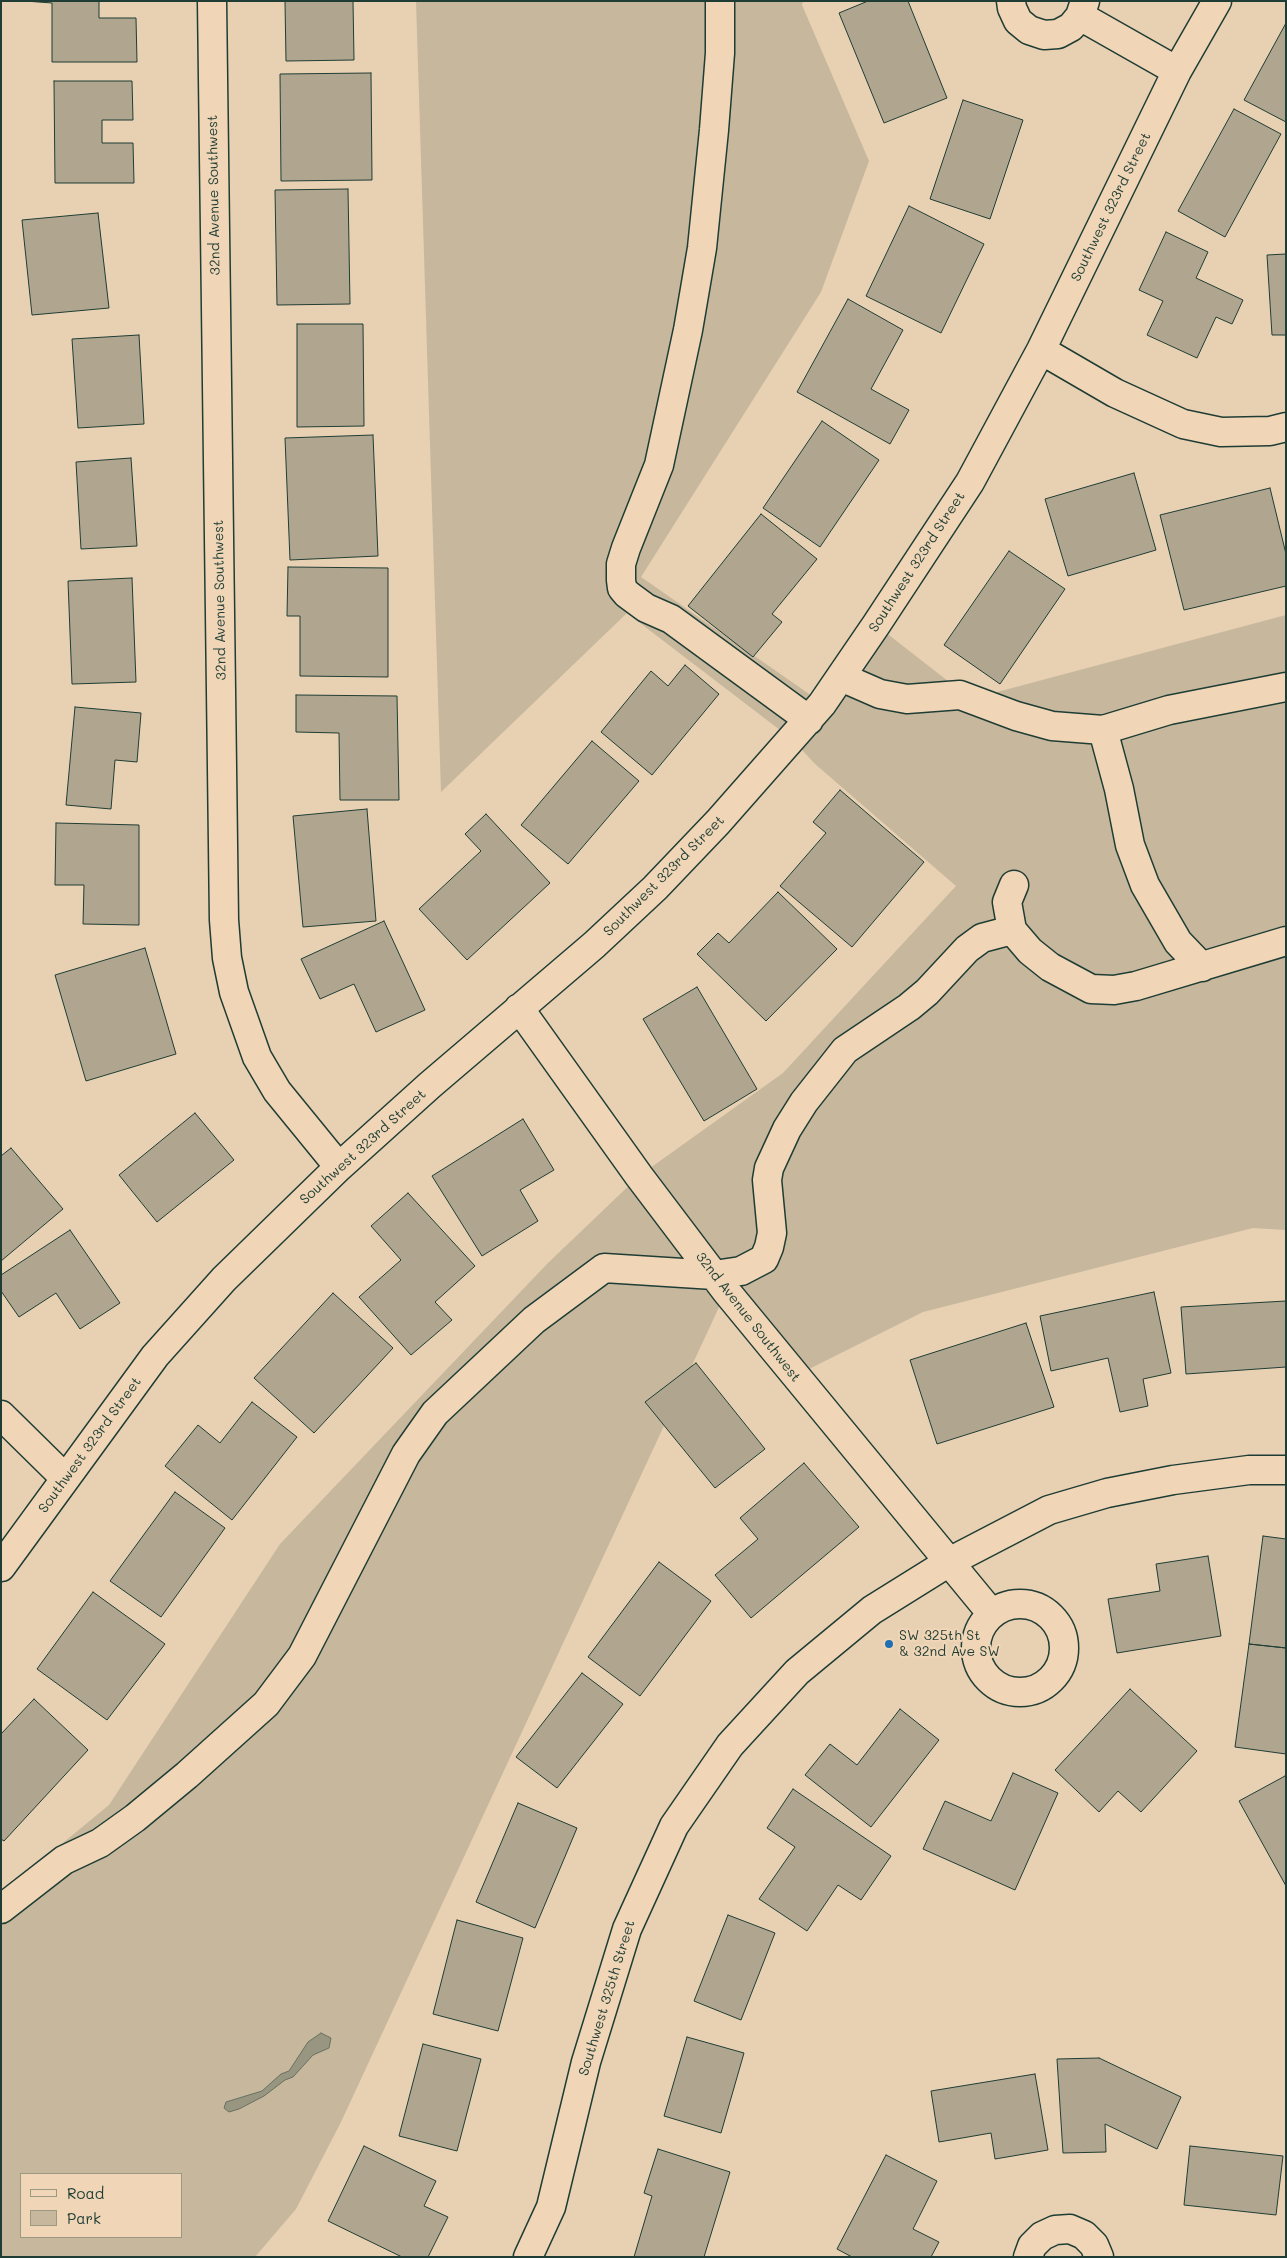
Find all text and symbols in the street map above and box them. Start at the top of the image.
street label: 32nd Avenue Southwest [204,115,224,275]
street label: Southwest 323rd Street [1067,130,1155,284]
street label: Southwest 323rd Street [865,489,969,635]
street label: 32nd Avenue Southwest [210,520,230,680]
street label: Southwest 323rd Street [600,812,728,940]
street label: Southwest 323rd Street [296,1086,430,1208]
street label: 32nd Avenue Southwest [692,1249,804,1385]
street label: Southwest 323rd Street [35,1374,145,1516]
place label: SW 325th St & 32nd Ave SW [899,1628,1000,1660]
marker: SW 325th St & 32nd Ave SW [883,1638,895,1650]
street label: Southwest 325th Street [575,1918,639,2078]
legend [20,2173,182,2238]
text: Road [67,2183,104,2203]
text: Park [67,2208,101,2228]

